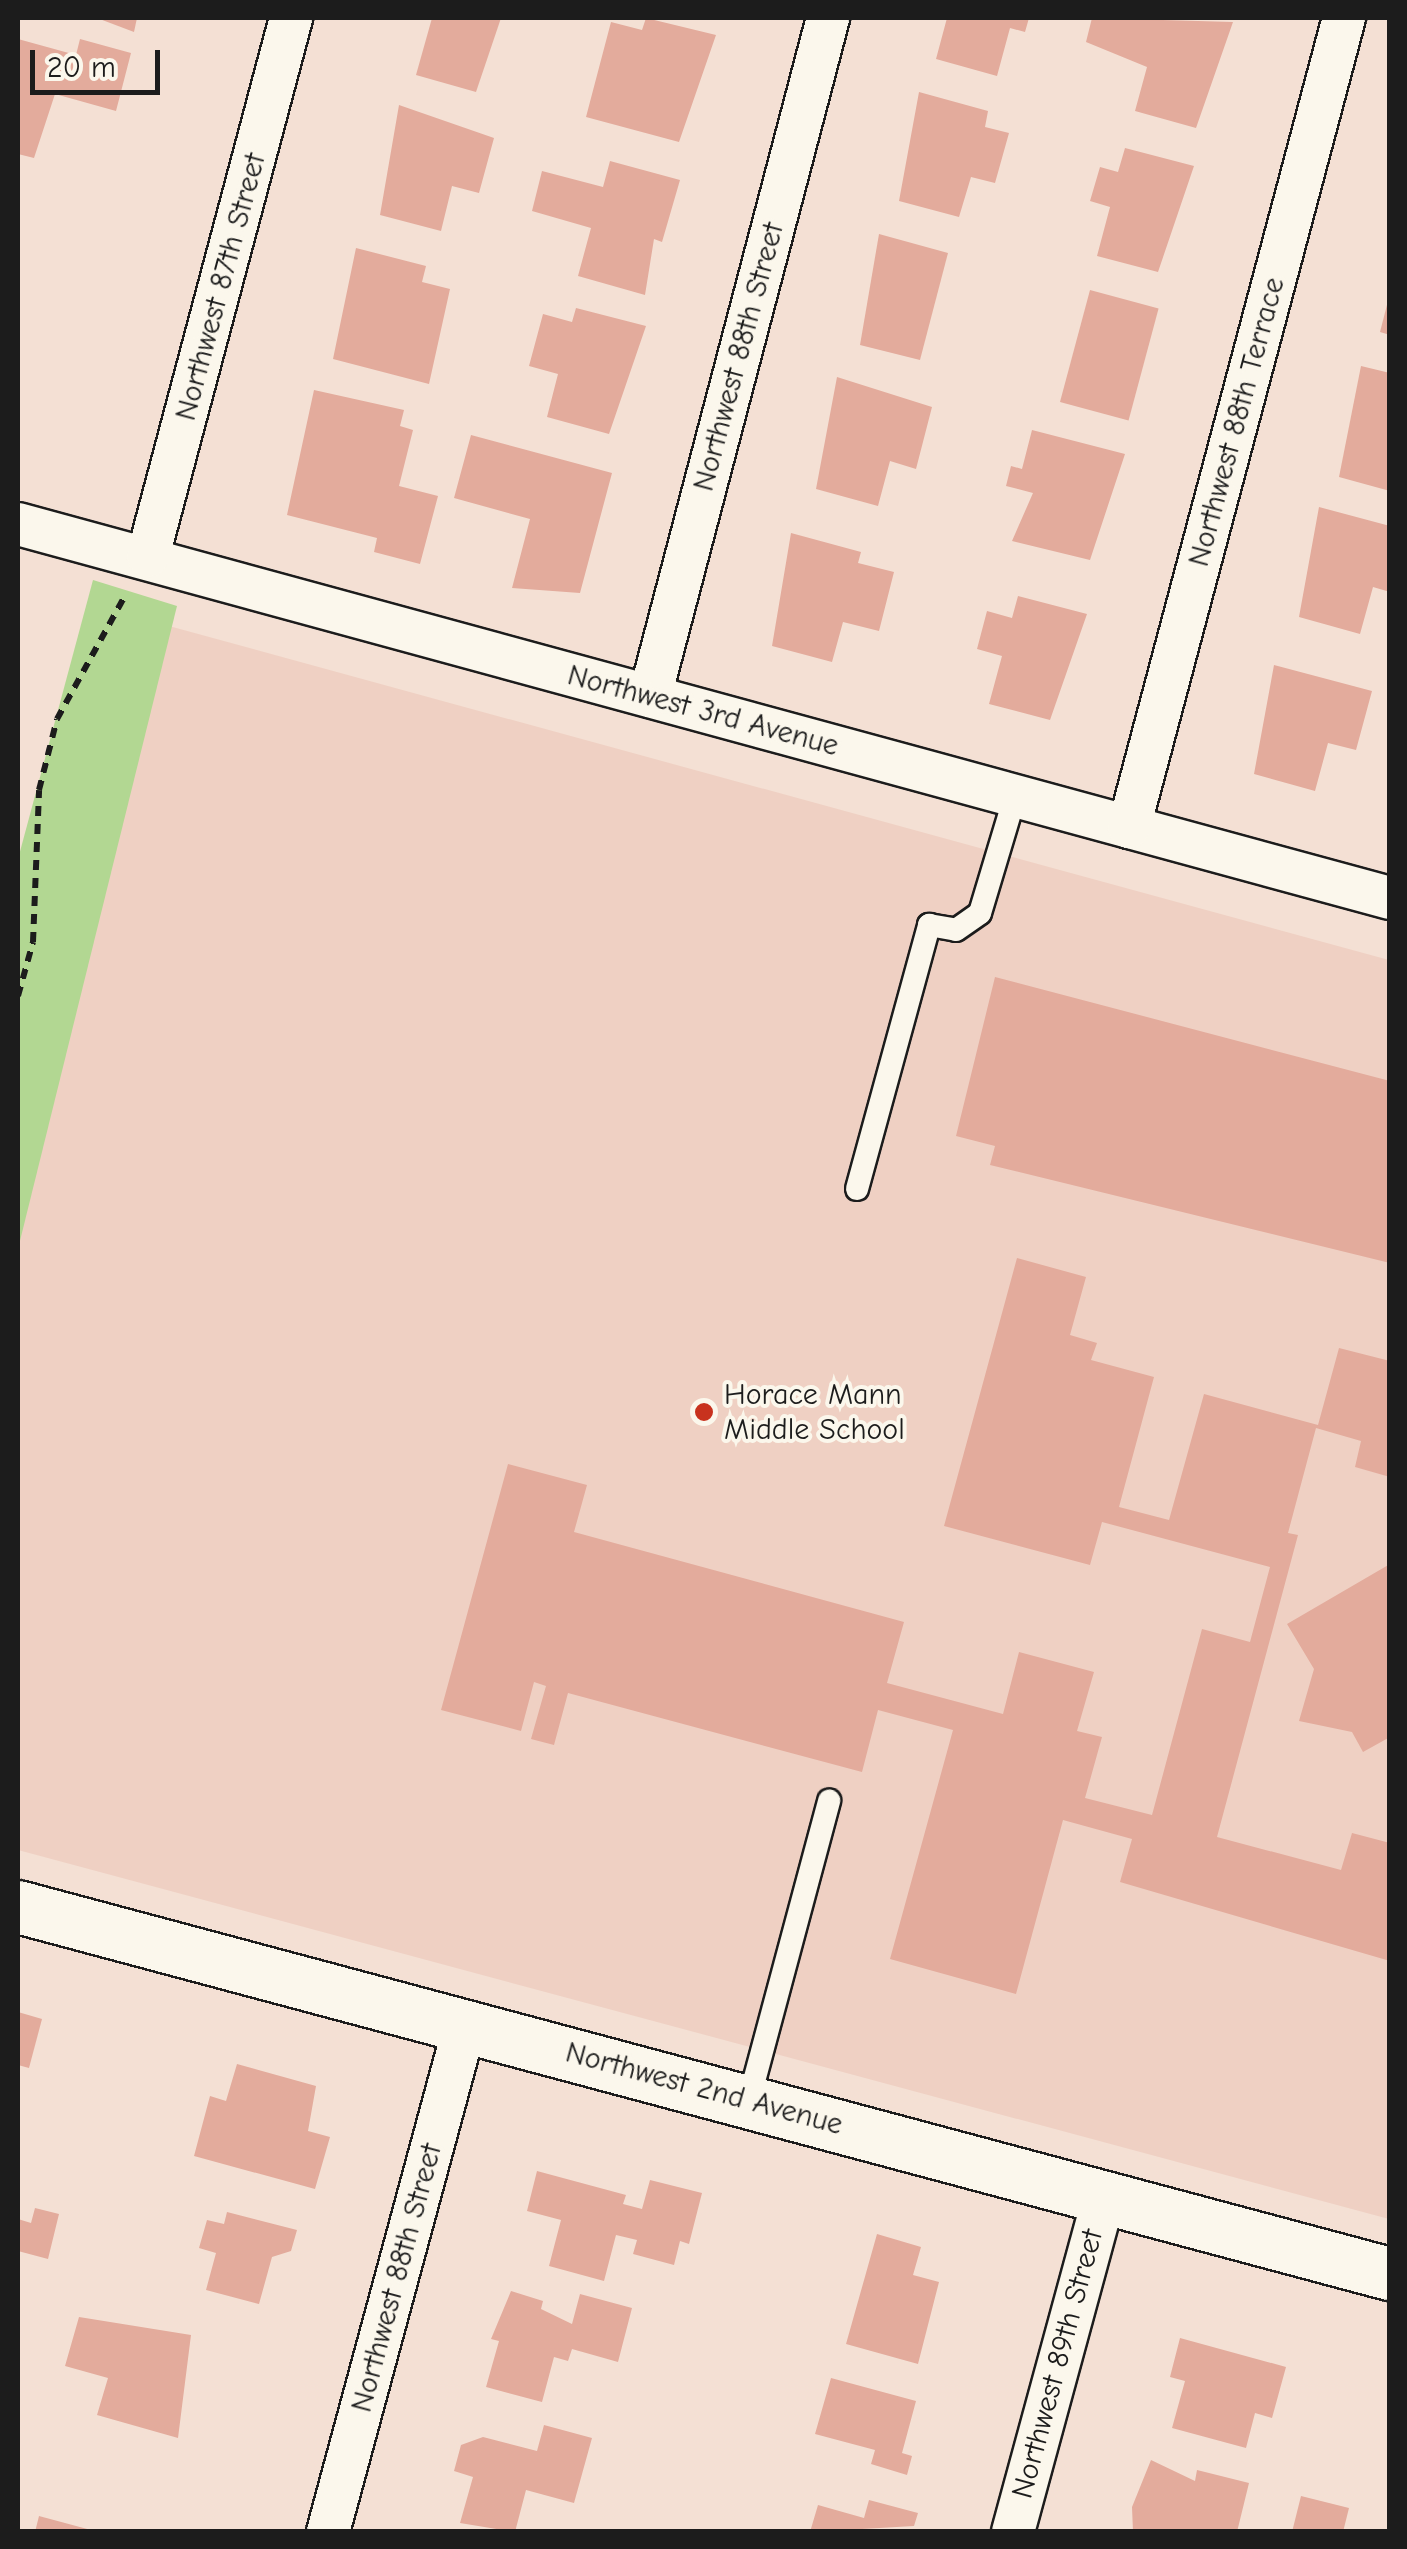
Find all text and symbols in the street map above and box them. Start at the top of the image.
scale bar [35,30,165,92]
text: 20 m [47,50,116,85]
street label: Northwest 87th Street [168,149,274,425]
street label: Northwest 88th Street [686,219,792,495]
street label: Northwest 88th Terrace [1181,274,1293,570]
street label: Northwest 3rd Avenue [564,657,842,765]
place label: Horace Mann Middle School [724,1377,905,1448]
marker: Horace Mann Middle School [693,1401,715,1423]
street label: Northwest 2nd Avenue [562,2035,846,2143]
street label: Northwest 88th Street [344,2140,450,2416]
street label: Northwest 89th Street [1005,2226,1111,2502]

